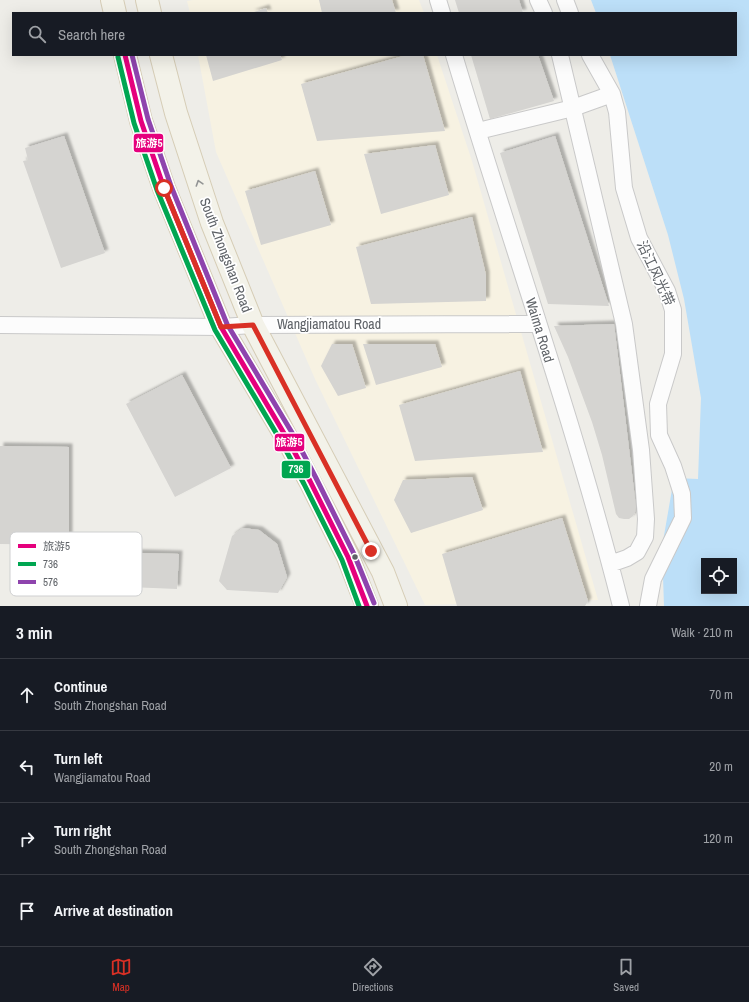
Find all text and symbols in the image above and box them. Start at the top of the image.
search box [12,12,737,56]
icon: search [26,23,48,45]
text: Search here [58,24,125,45]
line badge: 旅游5 [133,133,164,153]
text: 旅游5 [135,136,163,150]
route start [155,179,173,197]
one-way arrow [195,179,203,186]
street label: South Zhongshan Road [196,195,256,315]
street label: 沿江风光带 [633,237,679,309]
street label: Waima Road [522,296,558,364]
street label: Wangjiamatou Road [277,315,381,333]
line badge: 旅游5 [274,433,305,452]
text: 旅游5 [275,435,303,449]
line badge: 736 [281,460,311,479]
text: 736 [288,462,304,476]
legend [10,532,142,596]
text: 旅游5 [43,539,70,553]
route end [362,542,380,560]
unlabelled marker [350,552,360,562]
text: 736 [43,557,58,571]
map controls [701,558,737,594]
button: locate [701,558,737,594]
text: 576 [43,575,58,589]
text: 3 min [16,621,52,644]
text: Walk · 210 m [671,624,733,641]
text: Continue [54,676,107,697]
icon: ahead [16,684,38,706]
text: 70 m [709,686,733,703]
text: South Zhongshan Road [54,697,167,714]
text: Turn left [54,748,102,769]
icon: left [16,756,38,778]
text: 20 m [709,758,733,775]
text: Wangjiamatou Road [54,769,151,786]
text: Turn right [54,820,111,841]
icon: right [16,828,38,850]
text: 120 m [703,830,733,847]
text: South Zhongshan Road [54,841,167,858]
icon: arrive [16,900,38,922]
text: Arrive at destination [54,900,173,921]
tab: Map [110,956,132,994]
tab: Directions [352,956,393,994]
tab: Saved [613,956,639,994]

